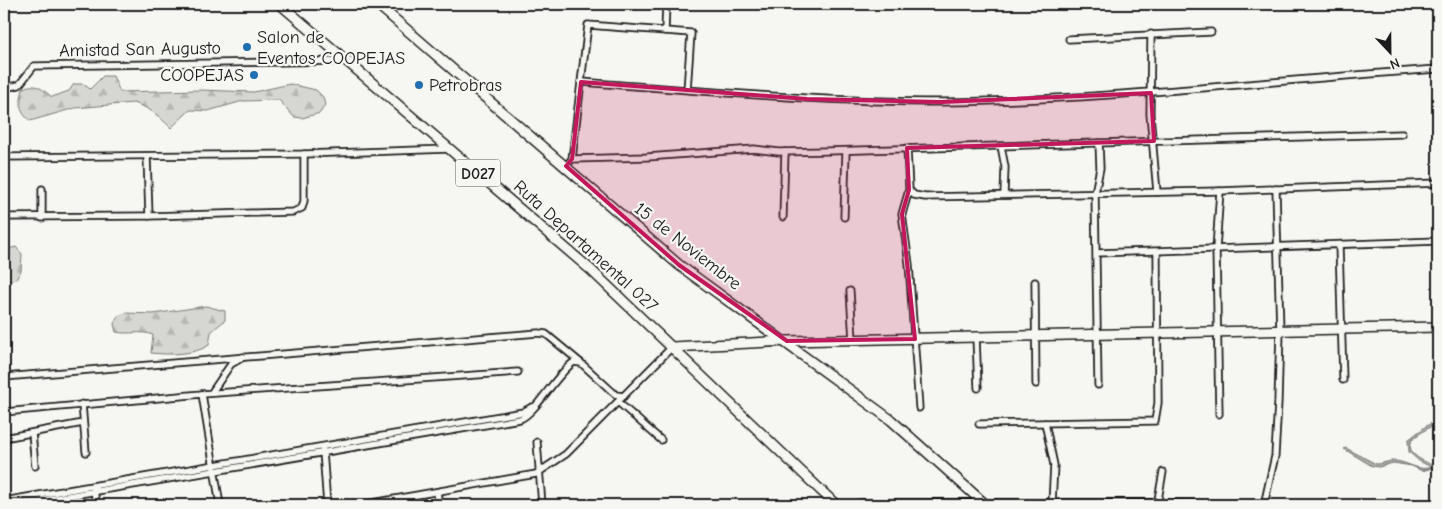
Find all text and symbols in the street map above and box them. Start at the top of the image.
place label: Salon de Eventos COOPEJAS [257,27,405,69]
north arrow [1364,28,1414,78]
street label: Amistad San Augusto [59,38,221,61]
marker: Salon de Eventos COOPEJAS [241,41,253,53]
text: N [1387,54,1402,73]
place label: COOPEJAS [160,65,244,86]
marker: COOPEJAS [248,69,260,81]
place label: Petrobras [429,75,502,96]
marker: Petrobras [413,79,425,91]
road number: D027 [456,160,500,187]
street label: Ruta Departamental 027 [509,176,662,317]
street label: 15 de Noviembre [630,198,745,295]

